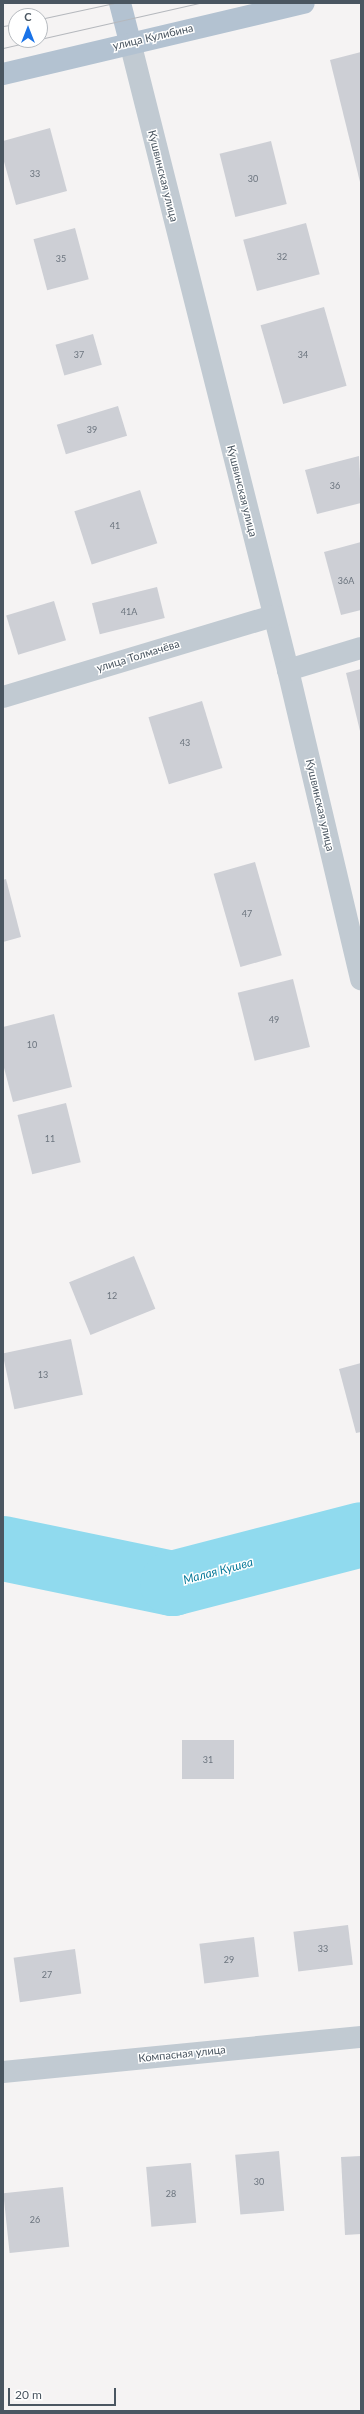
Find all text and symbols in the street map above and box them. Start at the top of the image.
north arrow [8,8,48,48]
text: С [24,10,32,23]
street label: улица Кулибина [112,21,194,53]
street label: Кушвинская улица [145,129,181,223]
house number: 33 [30,169,40,179]
house number: 30 [248,174,258,184]
house number: 32 [277,252,287,262]
house number: 35 [56,254,66,264]
house number: 37 [74,350,84,360]
house number: 34 [298,350,308,360]
house number: 39 [87,425,97,435]
street label: Кушвинская улица [224,444,260,538]
house number: 36 [330,481,340,491]
house number: 41 [110,521,120,531]
house number: 36А [338,576,354,586]
house number: 41А [121,607,137,617]
street label: улица Толмачёва [95,637,181,675]
house number: 43 [180,738,190,748]
street label: Кушвинская улица [303,758,337,852]
house number: 47 [242,909,252,919]
house number: 49 [269,1015,279,1025]
house number: 10 [27,1040,37,1050]
house number: 11 [45,1134,55,1144]
house number: 12 [107,1291,117,1301]
house number: 13 [38,1370,48,1380]
water label: Малая Кушва [182,1555,254,1587]
house number: 31 [203,1755,213,1765]
house number: 33 [318,1944,328,1954]
house number: 29 [224,1955,234,1965]
house number: 27 [42,1970,52,1980]
street label: Компасная улица [138,2043,226,2065]
house number: 30 [254,2177,264,2187]
house number: 28 [166,2189,176,2199]
house number: 26 [30,2215,40,2225]
scale bar [10,2380,118,2406]
text: 20 m [15,2387,42,2402]

